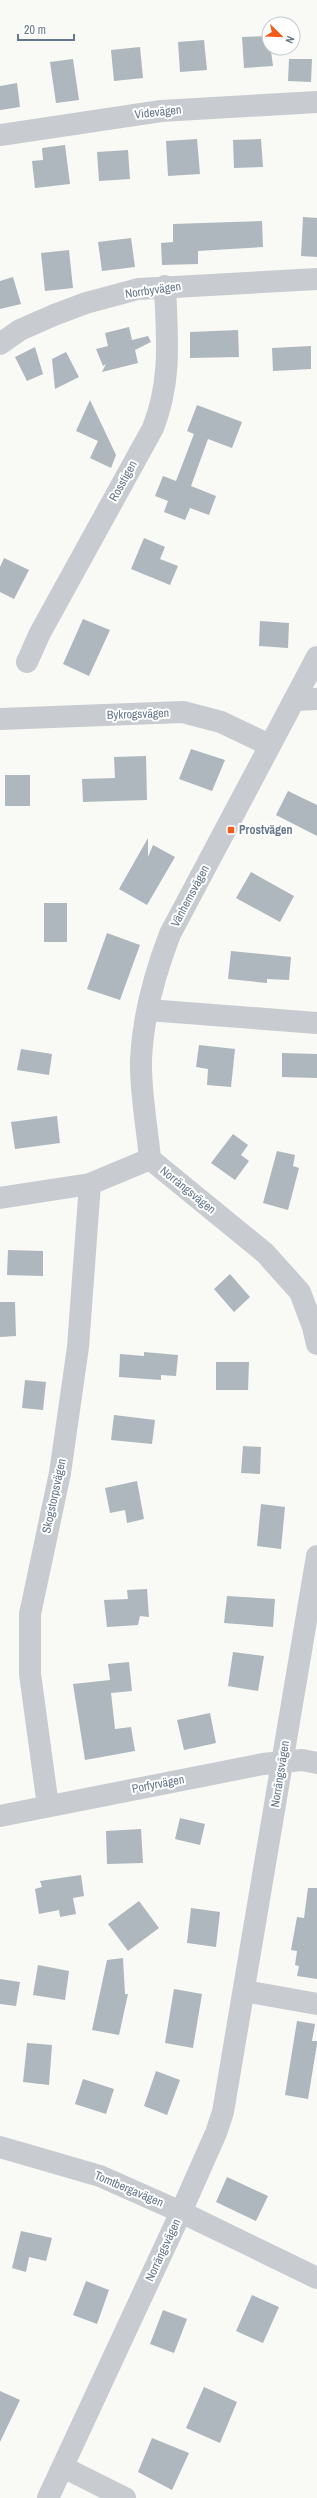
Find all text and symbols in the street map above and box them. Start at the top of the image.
scale bar [18,16,74,42]
north arrow [261,16,301,56]
text: 20 m [24,22,46,38]
text: N [282,34,298,46]
street label: Videvägen [134,102,182,122]
street label: Norrbyvägen [124,278,182,302]
street label: Rosstigen [105,458,141,504]
street label: Bykrogsvägen [107,705,169,723]
place label: Prostvägen [239,822,293,838]
marker: Prostvägen [226,825,236,835]
street label: Vänhemsvägen [167,862,213,930]
street label: Norrängsvägen [157,1163,219,1217]
street label: Skogstorpsvägen [38,1457,70,1535]
street label: Norrängsvägen [267,1740,293,1808]
street label: Porfyrvägen [130,1771,186,1797]
street label: Tomtbergavägen [92,2167,166,2211]
street label: Norrängsvägen [142,2216,184,2284]

